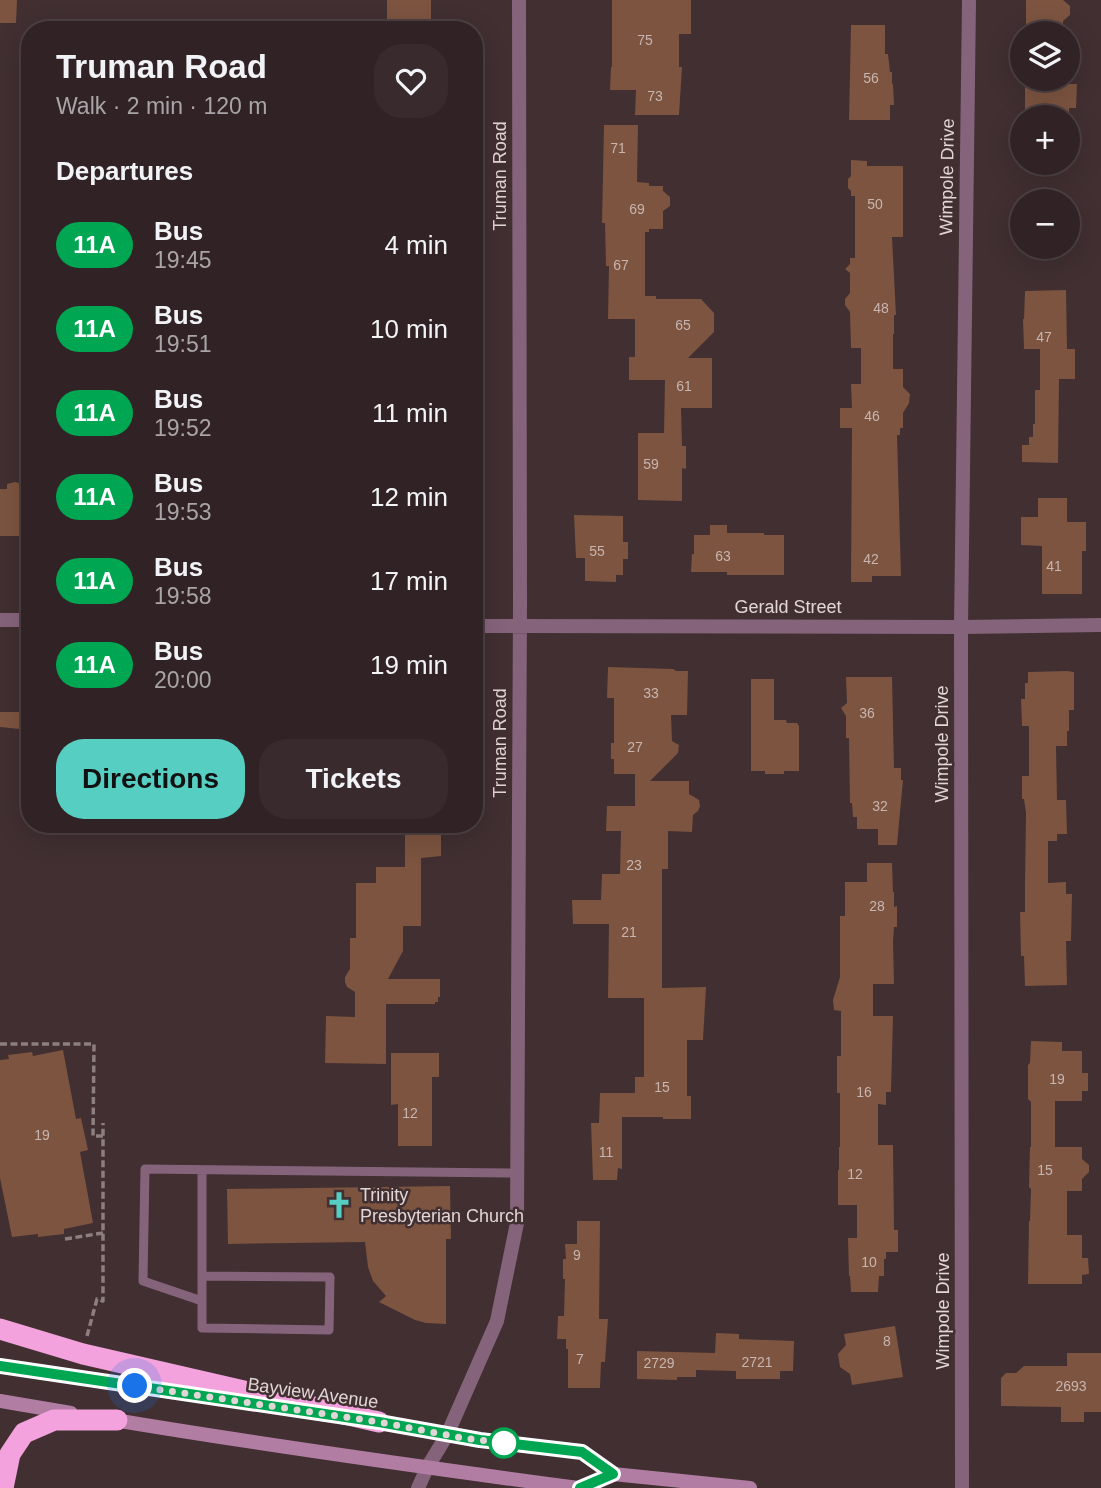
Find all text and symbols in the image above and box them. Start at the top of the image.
map controls [1010,21,1080,259]
button: layers [1010,21,1080,91]
house number: 75 [637,32,653,48]
button: heart [374,44,448,118]
text: Truman Road [56,48,267,85]
house number: 56 [863,70,879,86]
house number: 73 [647,88,663,104]
text: Walk · 2 min · 120 m [56,93,267,119]
button: + [1010,105,1080,175]
street label: Wimpole Drive [936,118,958,236]
street label: Truman Road [490,121,510,231]
house number: 71 [610,140,626,156]
text: Departures [56,156,193,186]
button: − [1010,189,1080,259]
house number: 50 [867,196,883,212]
house number: 69 [629,201,645,217]
text: Bus [154,216,203,246]
text: 4 min [384,230,448,260]
text: 11A [73,231,116,258]
text: 19:45 [154,247,212,273]
house number: 67 [613,257,629,273]
text: Bus [154,300,203,330]
house number: 48 [873,300,889,316]
text: 10 min [370,314,448,344]
text: 11A [73,315,116,342]
house number: 65 [675,317,691,333]
house number: 47 [1036,329,1052,345]
text: 19:51 [154,331,212,357]
house number: 61 [676,378,692,394]
text: Bus [154,384,203,414]
text: 11 min [372,398,448,428]
text: 11A [73,399,116,426]
house number: 46 [864,408,880,424]
text: 19:52 [154,415,212,441]
house number: 59 [643,456,659,472]
text: Bus [154,468,203,498]
text: 12 min [370,482,448,512]
text: 11A [73,483,116,510]
text: 19:53 [154,499,212,525]
house number: 55 [589,543,605,559]
house number: 63 [715,548,731,564]
house number: 42 [863,551,879,567]
text: Bus [154,552,203,582]
house number: 41 [1046,558,1062,574]
text: 17 min [370,566,448,596]
text: 11A [73,567,116,594]
text: 19:58 [154,583,212,609]
street label: Gerald Street [734,597,842,617]
text: Bus [154,636,203,666]
text: 19 min [370,650,448,680]
text: 11A [73,651,116,678]
text: 20:00 [154,667,212,693]
house number: 33 [643,685,659,701]
street label: Wimpole Drive [932,685,952,803]
street label: Truman Road [490,688,510,798]
house number: 36 [859,705,875,721]
button: Directions [56,739,245,819]
button: Tickets [259,739,448,819]
house number: 27 [627,739,643,755]
house number: 32 [872,798,888,814]
house number: 23 [626,857,642,873]
house number: 28 [869,898,885,914]
house number: 21 [621,924,637,940]
house number: 19 [1049,1071,1065,1087]
house number: 15 [654,1079,670,1095]
house number: 16 [856,1084,872,1100]
house number: 12 [402,1105,418,1121]
house number: 19 [34,1127,50,1143]
house number: 11 [599,1144,613,1160]
house number: 15 [1037,1162,1053,1178]
house number: 12 [847,1166,863,1182]
place label: Trinity Presbyterian Church [360,1185,524,1226]
church icon: Trinity Presbyterian Church [324,1190,354,1220]
house number: 9 [573,1247,581,1263]
street label: Wimpole Drive [933,1252,953,1370]
house number: 10 [861,1254,877,1270]
house number: 8 [883,1333,891,1349]
house number: 7 [576,1351,584,1367]
house number: 2721 [741,1354,773,1370]
house number: 2729 [643,1355,675,1371]
your location [117,1368,152,1403]
street label: Bayview Avenue [246,1374,380,1412]
house number: 2693 [1055,1378,1087,1394]
unlabelled marker [489,1428,519,1458]

